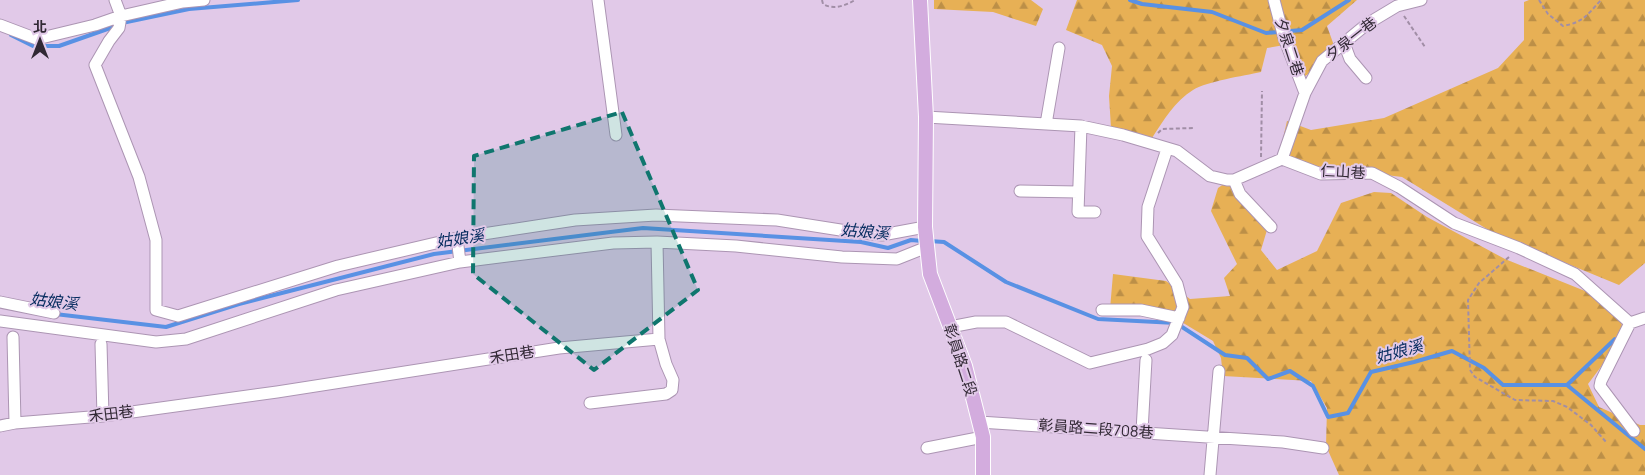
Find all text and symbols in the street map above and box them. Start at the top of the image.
street label: 夕泉一巷 [1321,12,1381,65]
north arrow [15,15,65,65]
street label: 夕泉二巷 [1270,15,1309,79]
text: 北 [33,17,47,36]
street label: 仁山巷 [1320,160,1366,183]
water label: 姑娘溪 [840,218,892,244]
water label: 姑娘溪 [435,223,487,252]
water label: 姑娘溪 [29,287,81,315]
street label: 彰員路二段 [939,321,982,399]
water label: 姑娘溪 [1373,334,1427,368]
street label: 禾田巷 [488,341,536,368]
street label: 禾田巷 [87,400,135,427]
street label: 彰員路二段708巷 [1038,414,1154,443]

